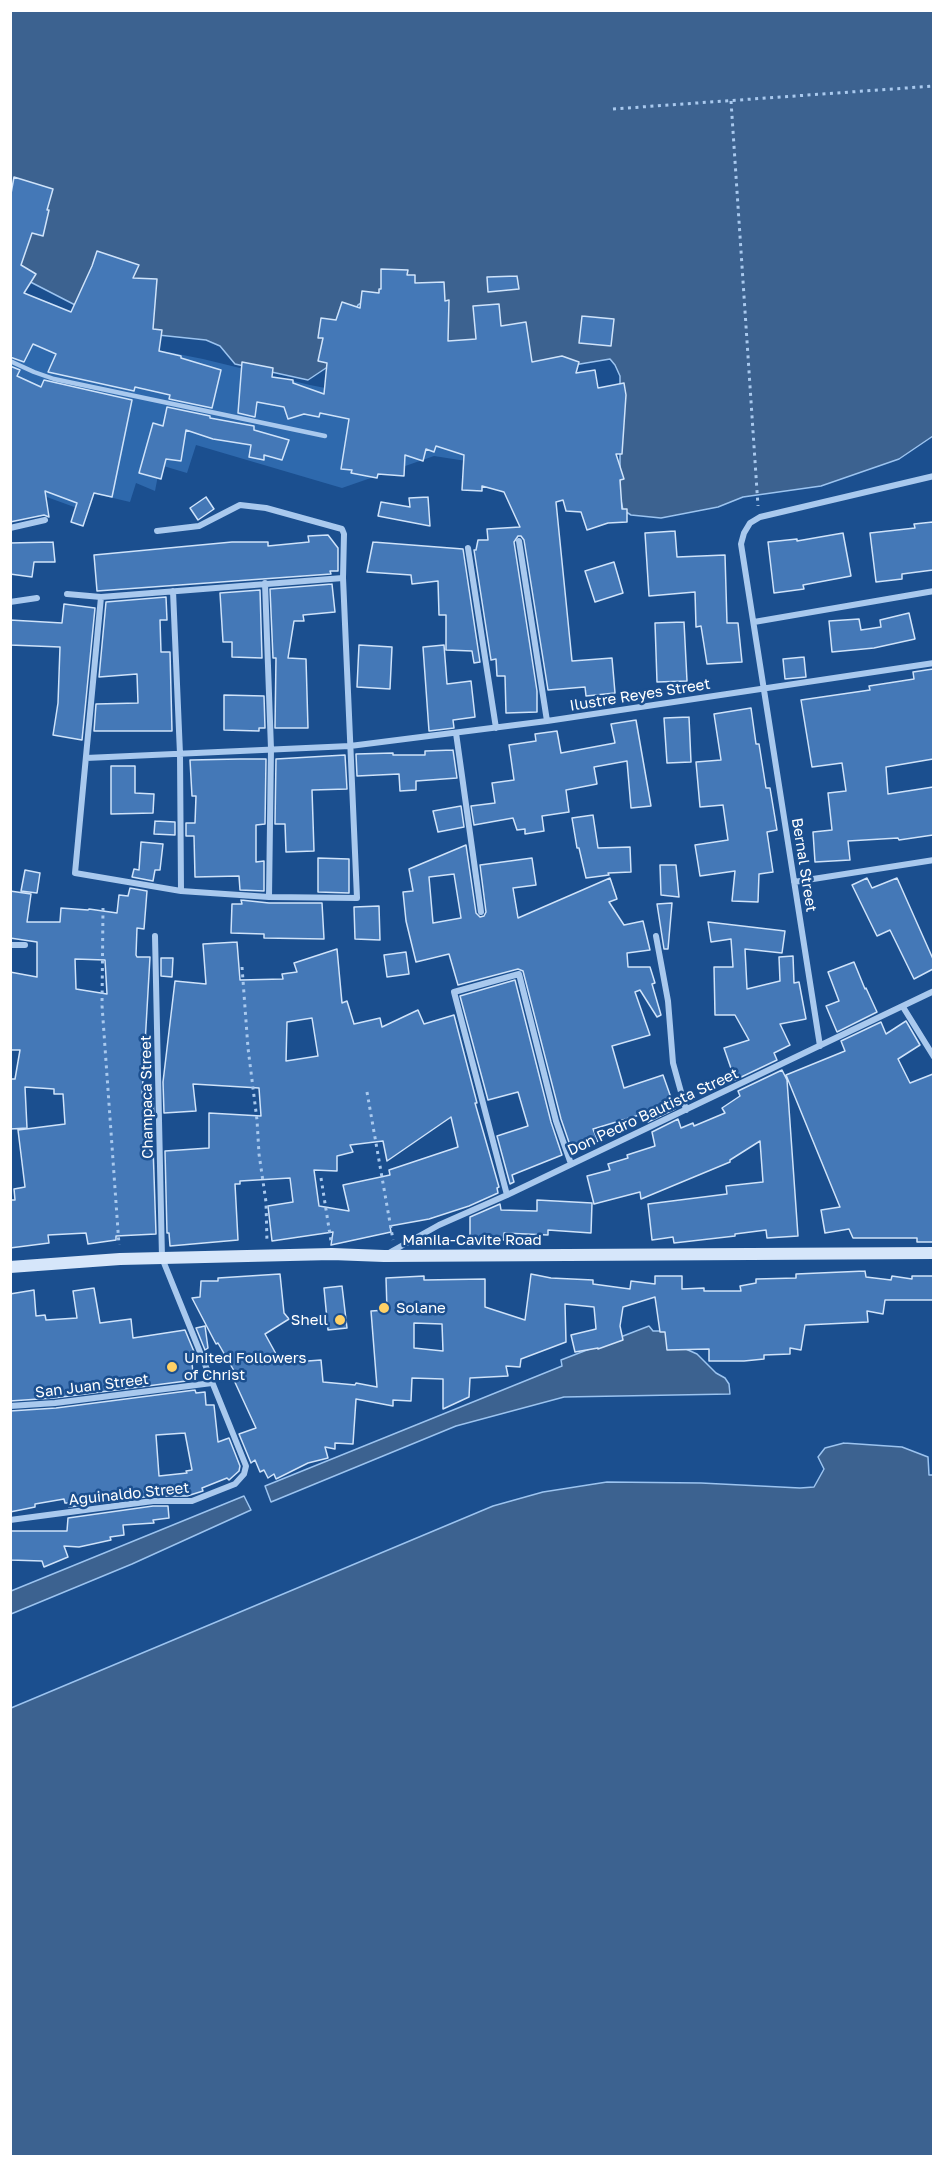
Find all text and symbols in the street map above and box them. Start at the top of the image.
street label: Ilustre Reyes Street [568,675,712,715]
street label: Bernal Street [788,817,820,913]
street label: Champaca Street [137,1035,157,1159]
street label: Don Pedro Bautista Street [565,1064,741,1160]
street label: Manila-Cavite Road [402,1231,542,1249]
place label: Solane [396,1299,446,1317]
marker: Solane [377,1301,391,1315]
place label: Shell [291,1311,328,1329]
marker: Shell [333,1313,347,1327]
place label: United Followers of Christ [184,1349,306,1384]
marker: United Followers of Christ [165,1360,179,1374]
street label: San Juan Street [34,1370,150,1402]
street label: Aguinaldo Street [68,1479,190,1509]

